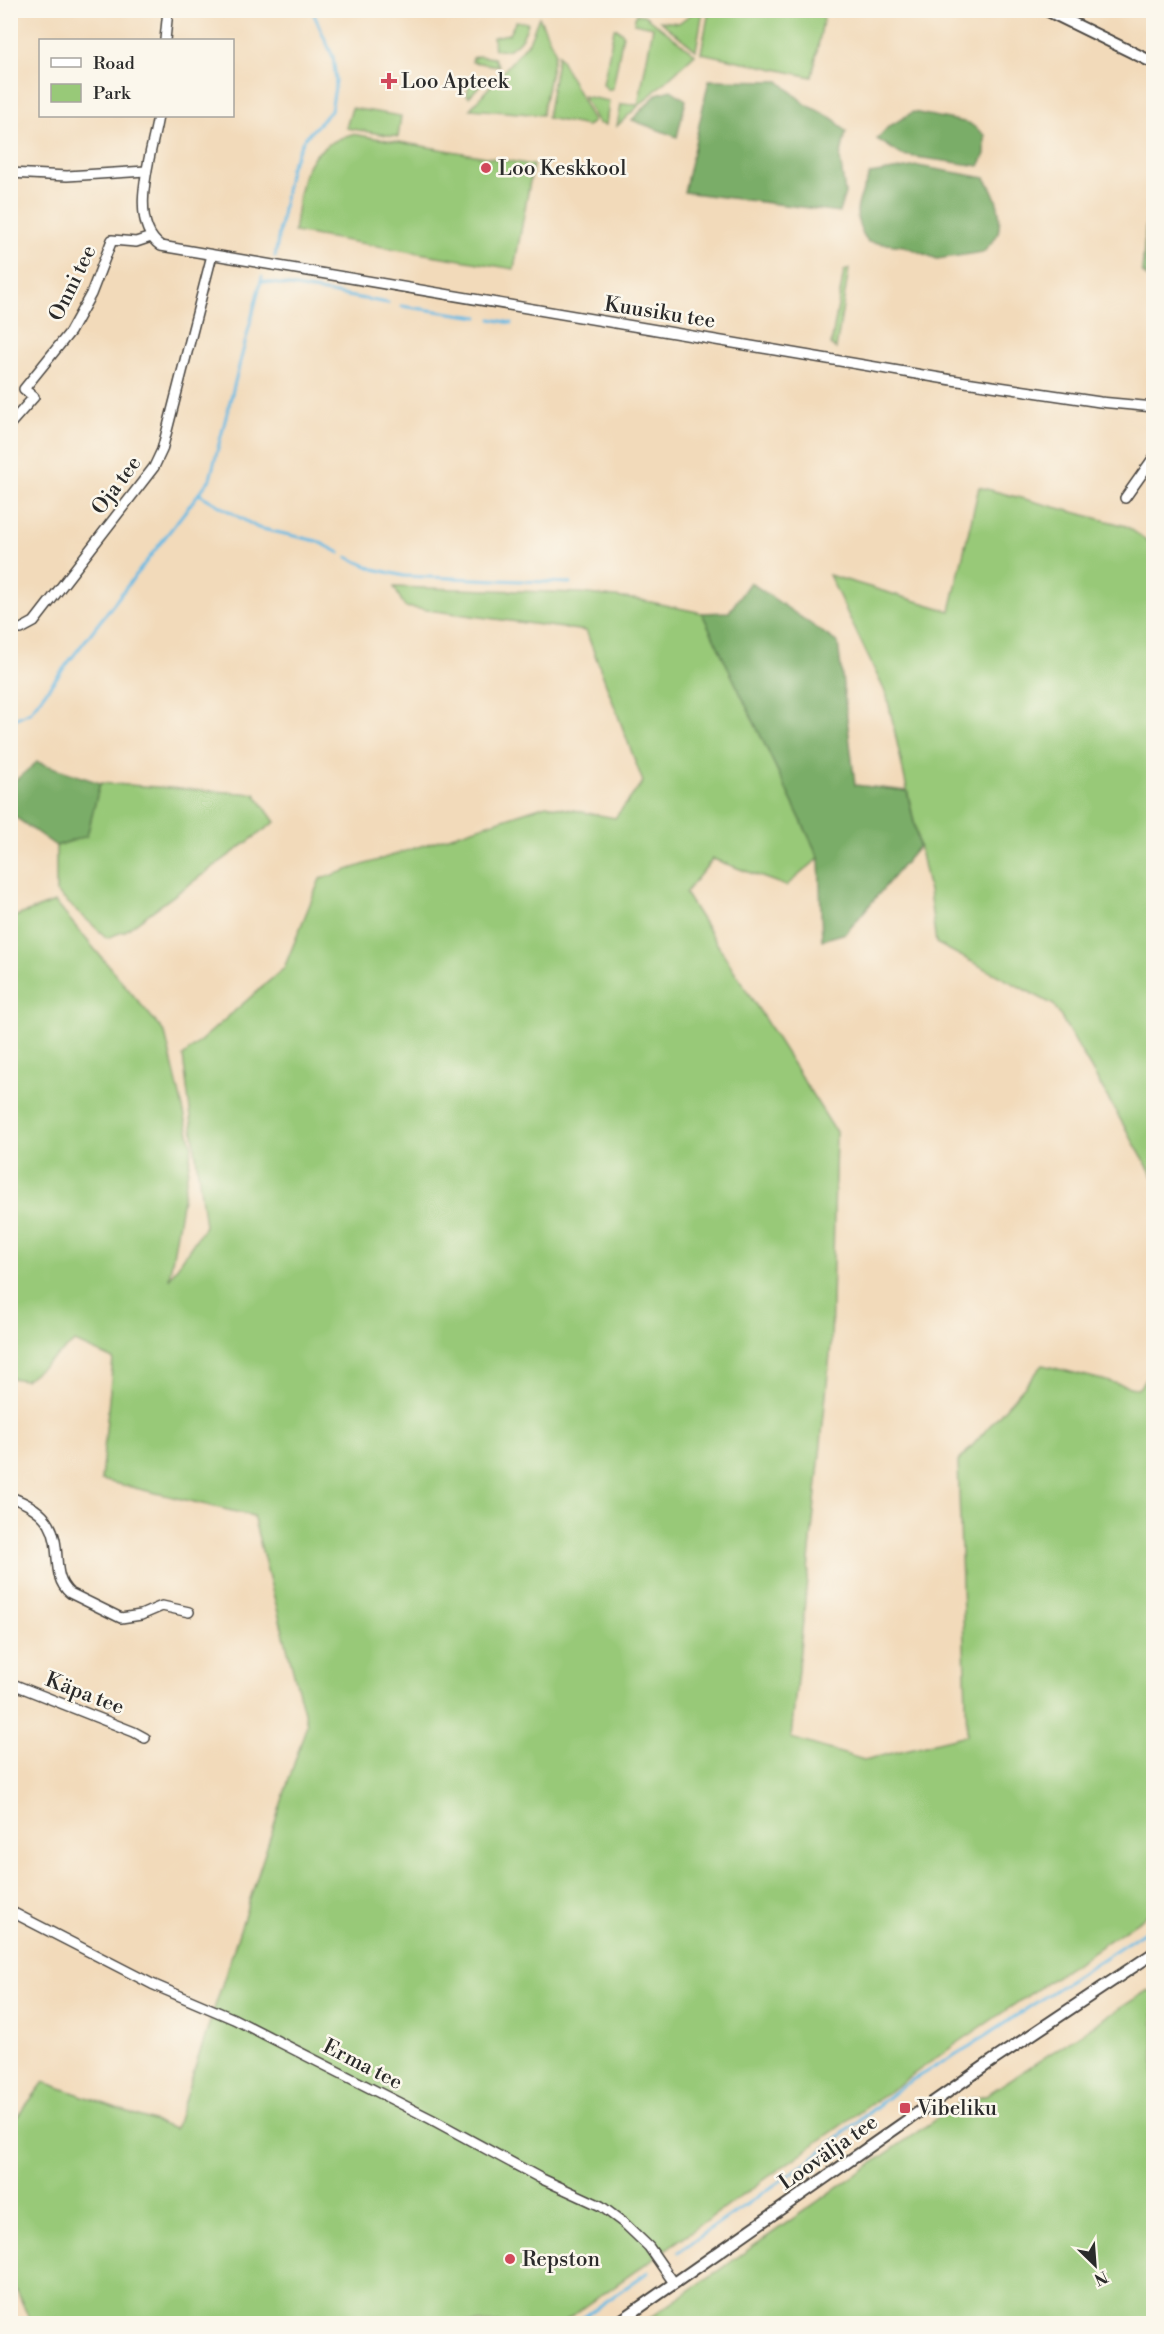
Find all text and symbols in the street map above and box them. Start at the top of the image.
legend [39,39,234,117]
text: Road [93,52,136,75]
place label: Loo Apteek [401,69,510,95]
marker: Loo Apteek [382,74,396,88]
text: Park [93,82,132,105]
place label: Loo Keskkool [498,156,626,182]
marker: Loo Keskkool [479,161,493,175]
street label: Onni tee [43,241,102,326]
street label: Kuusiku tee [602,291,717,335]
street label: Oja tee [86,451,147,520]
street label: Käpa tee [42,1667,128,1721]
street label: Erma tee [318,2034,407,2096]
place label: Vibeliku [916,2096,997,2122]
marker: Vibeliku [898,2101,912,2115]
street label: Loovälja tee [774,2109,883,2196]
north arrow [1065,2235,1125,2295]
place label: Repston [522,2247,600,2273]
marker: Repston [503,2252,517,2266]
text: N [1091,2266,1111,2290]

